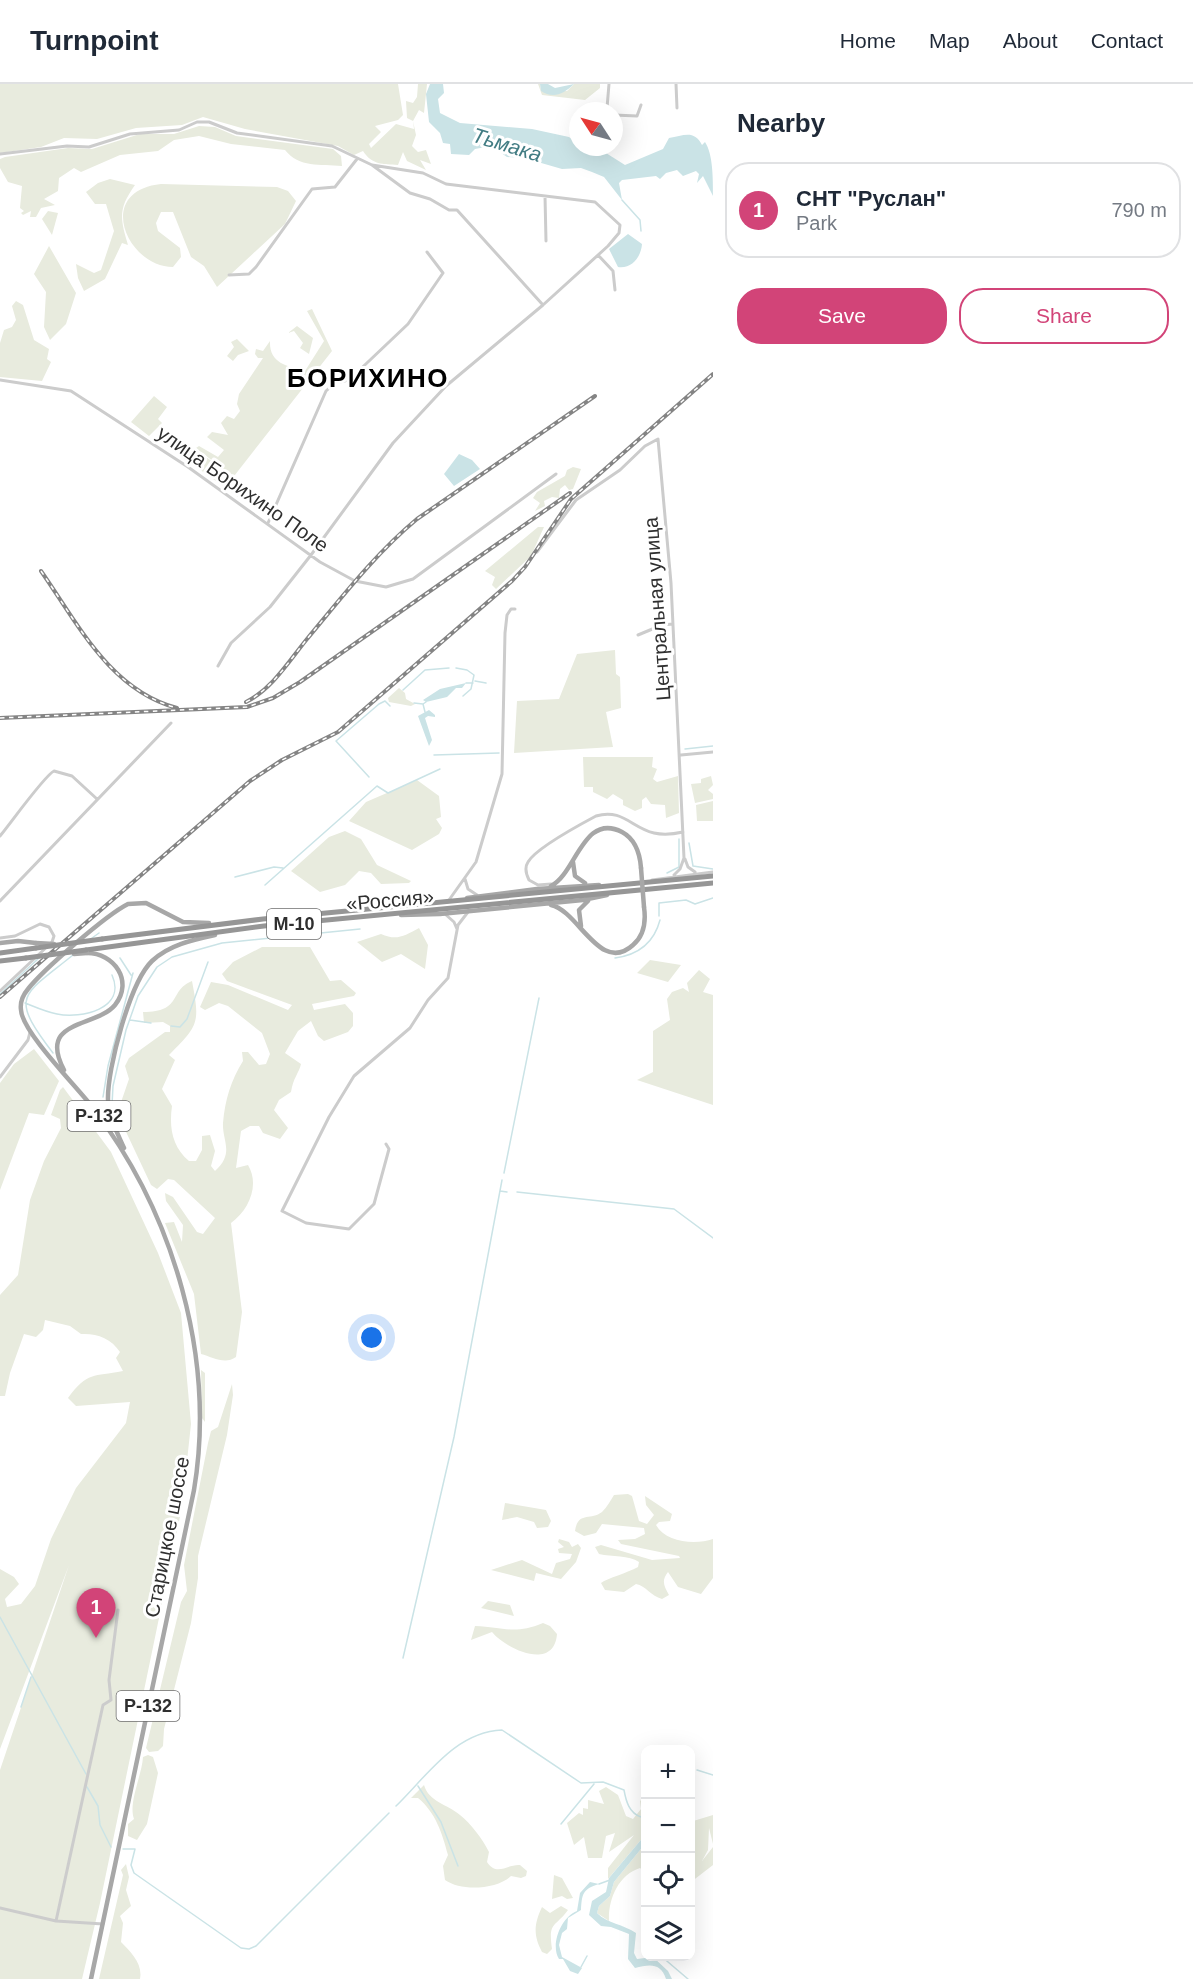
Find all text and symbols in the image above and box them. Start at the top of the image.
text: Turnpoint [30,25,159,56]
text: Home [840,29,896,52]
text: Map [929,29,970,52]
text: About [1003,29,1058,52]
text: Contact [1091,29,1163,52]
north arrow [569,102,623,156]
text: Nearby [737,108,825,138]
water label: Тьмака [470,123,544,166]
text: СНТ "Руслан" [796,186,946,211]
text: 1 [753,199,764,221]
text: 790 m [1111,199,1167,221]
text: Park [796,212,837,234]
button: Save [737,288,947,344]
button: Share [959,288,1169,344]
district label: БОРИХИНО [287,363,449,393]
street label: улица Борихино Поле [153,422,333,556]
street label: Центральная улица [640,516,674,702]
street label: «Россия» [345,885,435,915]
road number: М-10 [267,909,321,939]
road number: Р-132 [68,1101,130,1131]
your location [357,1323,386,1352]
street label: Старицкое шоссе [141,1455,193,1619]
pin: 1 [76,1588,116,1638]
road number: Р-132 [116,1691,180,1721]
map controls [641,1745,695,1961]
button: + [641,1745,695,1799]
button: − [641,1799,695,1853]
button: locate [641,1853,695,1907]
button: layers [641,1907,695,1961]

